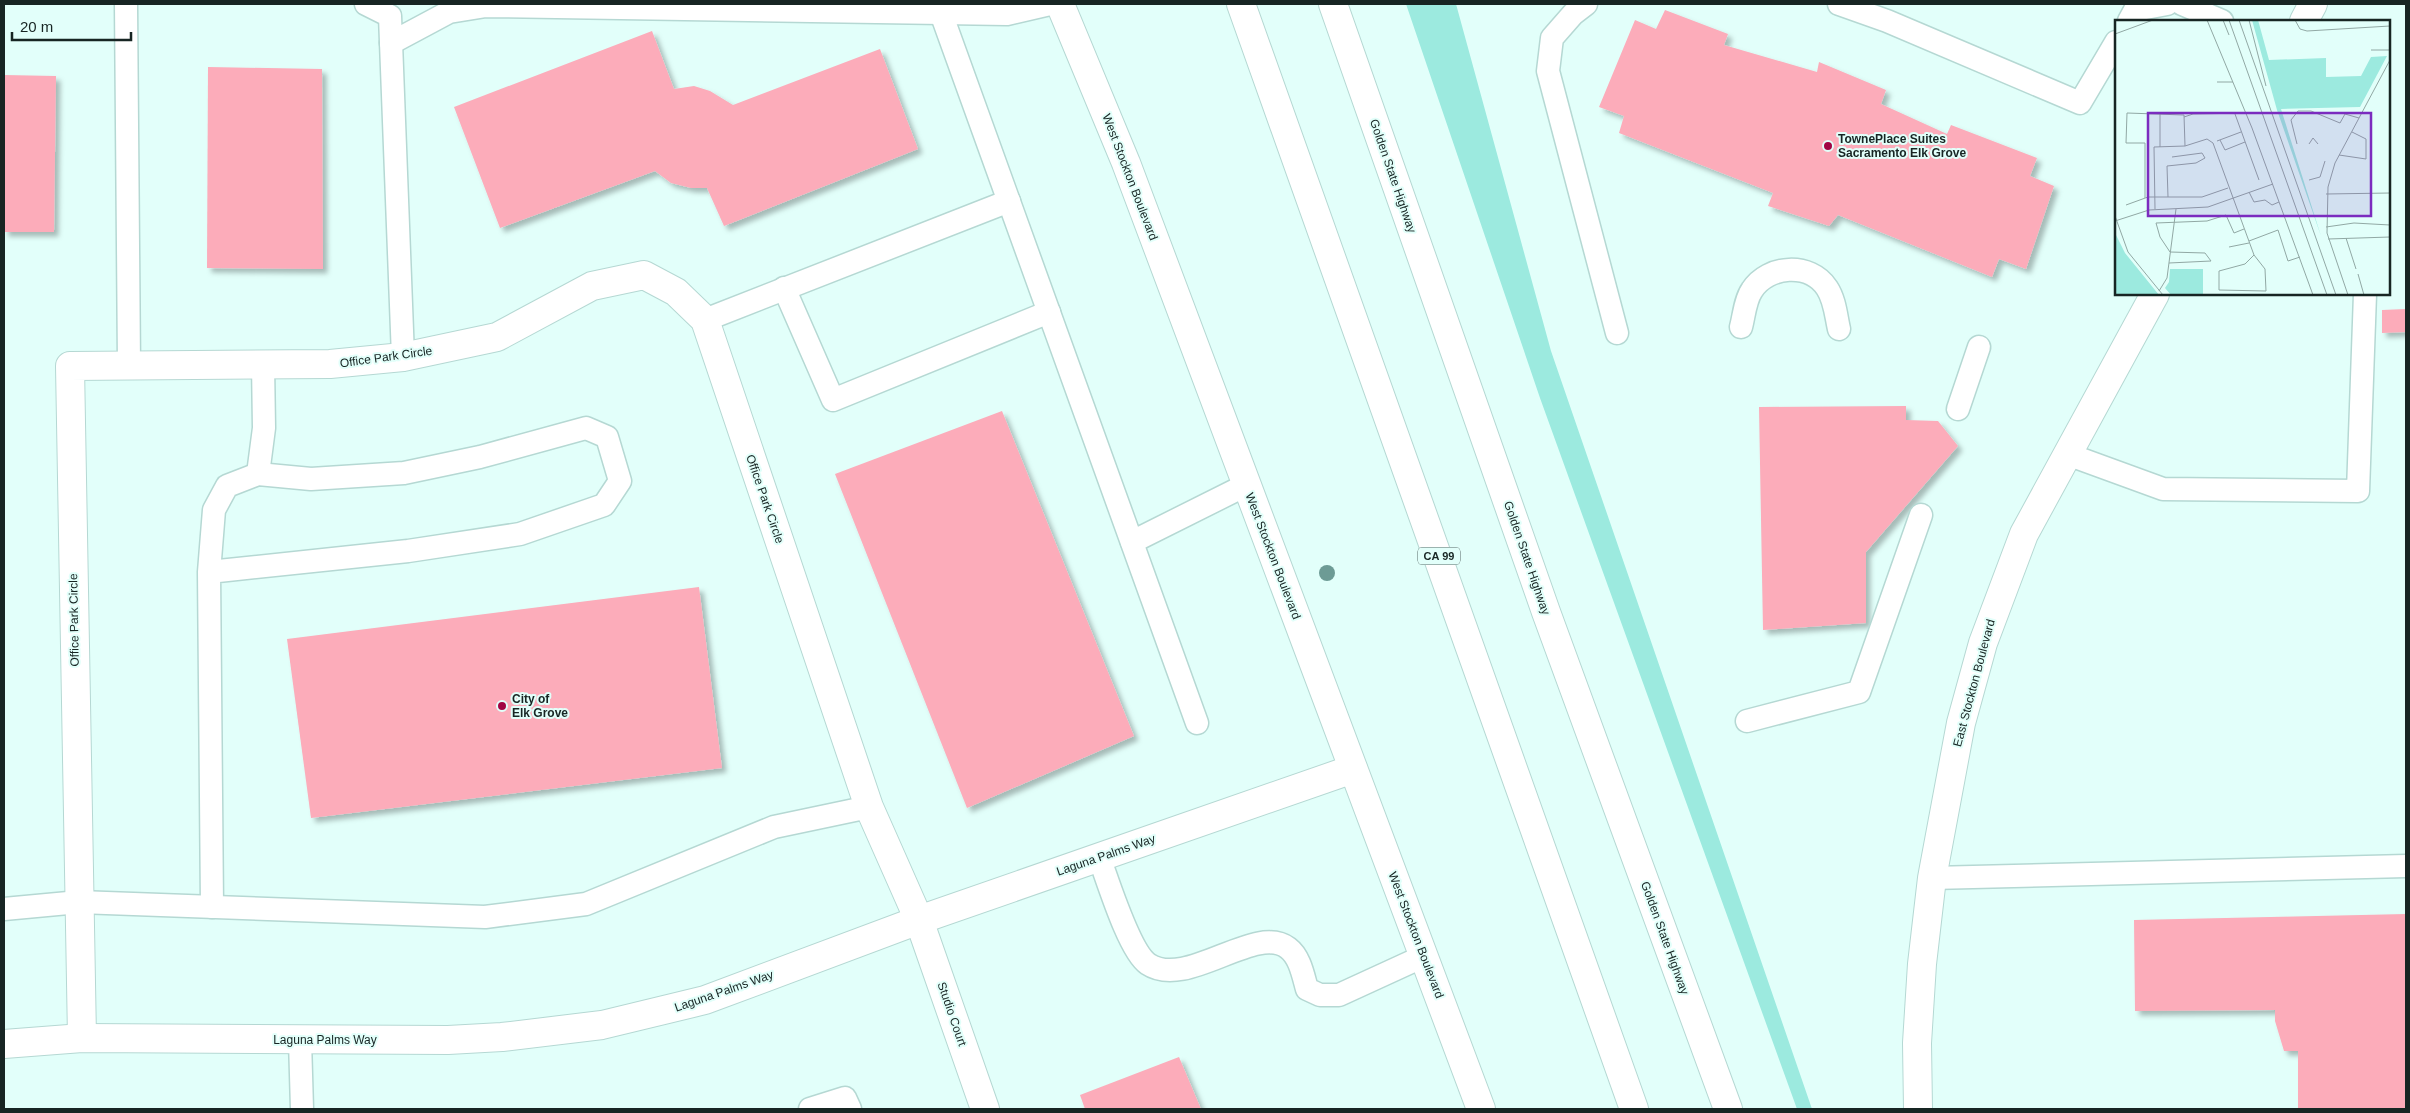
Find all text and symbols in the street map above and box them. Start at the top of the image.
scale bar [12,10,131,42]
text: 20 m [20,18,53,35]
inset map [2115,20,2390,295]
street label: West Stockton Boulevard [1099,112,1161,242]
street label: Golden State Highway [1367,117,1419,235]
place label: TownePlace Suites Sacramento Elk Grove [1838,132,1966,160]
marker: TownePlace Suites Sacramento Elk Grove [1822,140,1834,152]
street label: Office Park Circle [339,344,433,370]
street label: Office Park Circle [743,453,787,546]
street label: West Stockton Boulevard [1242,491,1304,621]
street label: Golden State Highway [1501,499,1553,617]
road number: CA 99 [1418,548,1460,564]
street label: Office Park Circle [66,573,82,667]
street label: East Stockton Boulevard [1950,618,1998,748]
place label: City of Elk Grove [512,692,568,720]
marker: City of Elk Grove [496,700,508,712]
street label: Laguna Palms Way [1055,832,1157,878]
street label: West Stockton Boulevard [1385,870,1447,1000]
street label: Golden State Highway [1638,880,1692,996]
street label: Laguna Palms Way [673,968,775,1014]
street label: Studio Court [935,980,970,1048]
street label: Laguna Palms Way [273,1033,377,1047]

